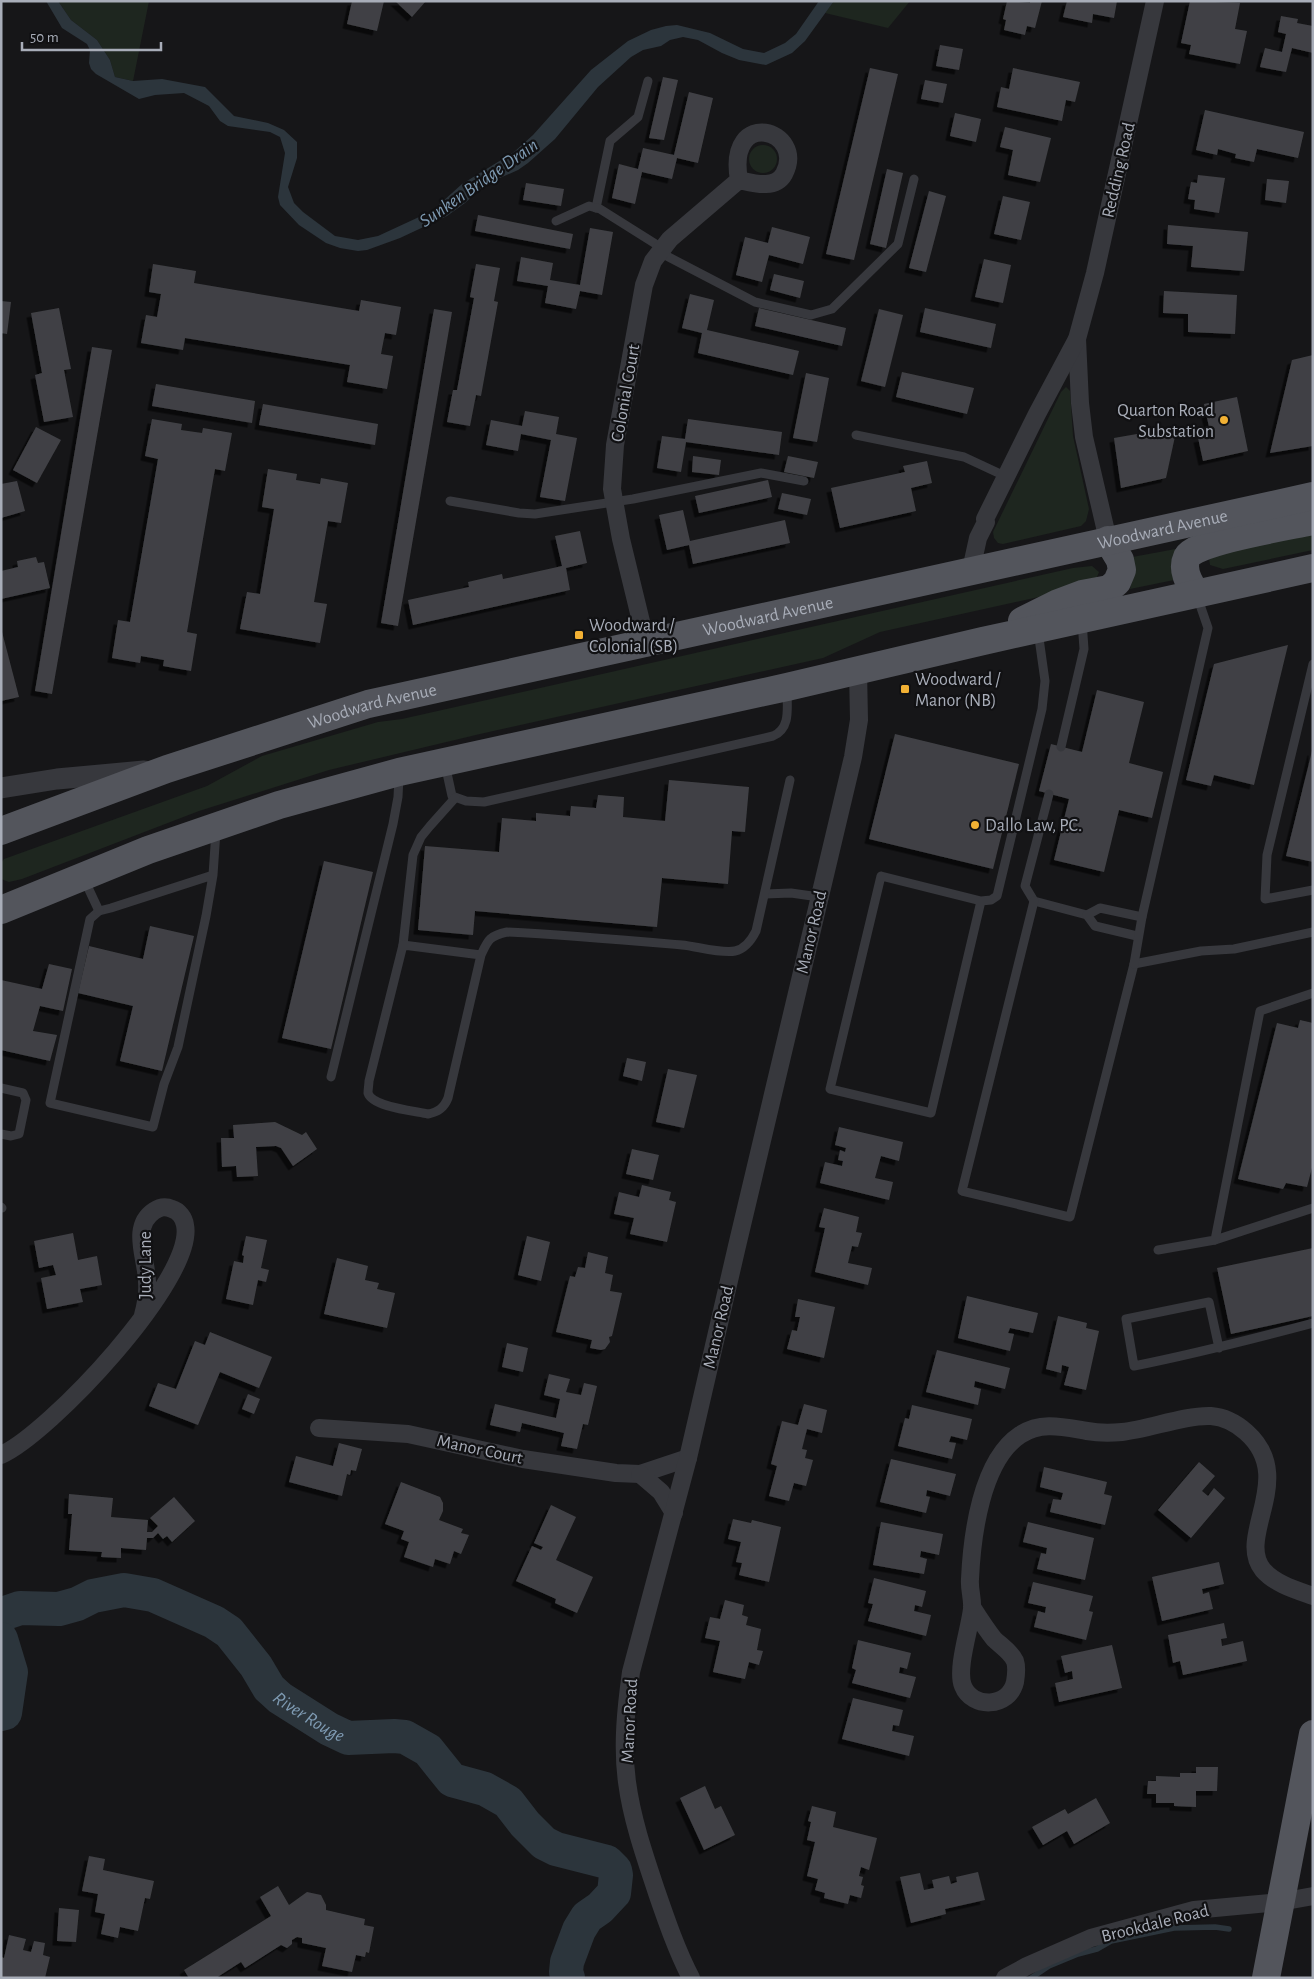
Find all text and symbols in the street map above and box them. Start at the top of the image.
scale bar [22,20,161,52]
text: 50 m [30,30,59,45]
street label: Redding Road [1099,121,1139,220]
water label: Sunken Bridge Drain [416,135,542,231]
street label: Colonial Court [609,343,643,443]
place label: Quarton Road Substation [1117,402,1214,441]
marker: Quarton Road Substation [1218,414,1230,426]
street label: Woodward Avenue [1096,507,1230,553]
street label: Woodward Avenue [701,594,835,640]
place label: Woodward / Colonial (SB) [589,617,678,656]
marker: Woodward / Colonial (SB) [573,629,585,641]
place label: Woodward / Manor (NB) [915,671,1001,710]
street label: Woodward Avenue [306,681,439,733]
marker: Woodward / Manor (NB) [899,683,911,695]
place label: Dallo Law, P.C. [985,817,1082,835]
marker: Dallo Law, P.C. [969,819,981,831]
street label: Manor Road [794,889,830,976]
street label: Judy Lane [137,1231,155,1299]
street label: Manor Road [701,1284,737,1371]
street label: Manor Court [435,1432,525,1468]
street label: Manor Road [619,1678,641,1764]
water label: River Rouge [269,1689,347,1746]
street label: Brookdale Road [1100,1902,1211,1946]

